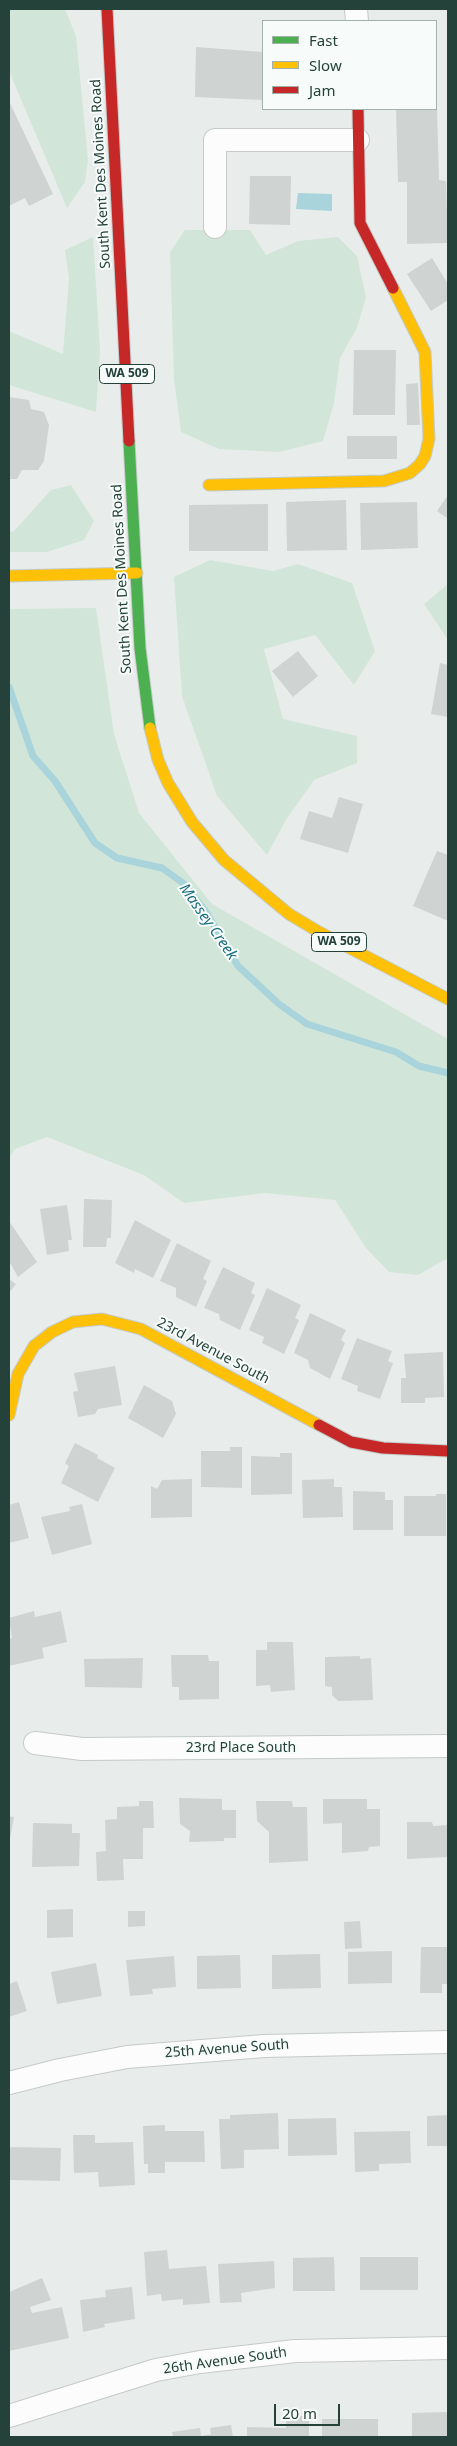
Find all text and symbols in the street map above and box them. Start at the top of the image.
legend [262,20,437,110]
text: Fast [309,30,338,50]
text: Slow [309,55,342,75]
street label: South Kent Des Moines Road [88,79,114,269]
text: Jam [309,80,336,100]
road number: WA 509 [100,364,154,384]
street label: South Kent Des Moines Road [109,484,135,674]
water label: Massey Creek [175,880,241,964]
road number: WA 509 [312,932,366,952]
street label: 23rd Avenue South [154,1314,272,1388]
street label: 23rd Place South [186,1740,296,1756]
street label: 25th Avenue South [164,2036,290,2062]
street label: 26th Avenue South [162,2344,288,2378]
scale bar [277,2394,343,2426]
text: 20 m [282,2403,317,2423]

